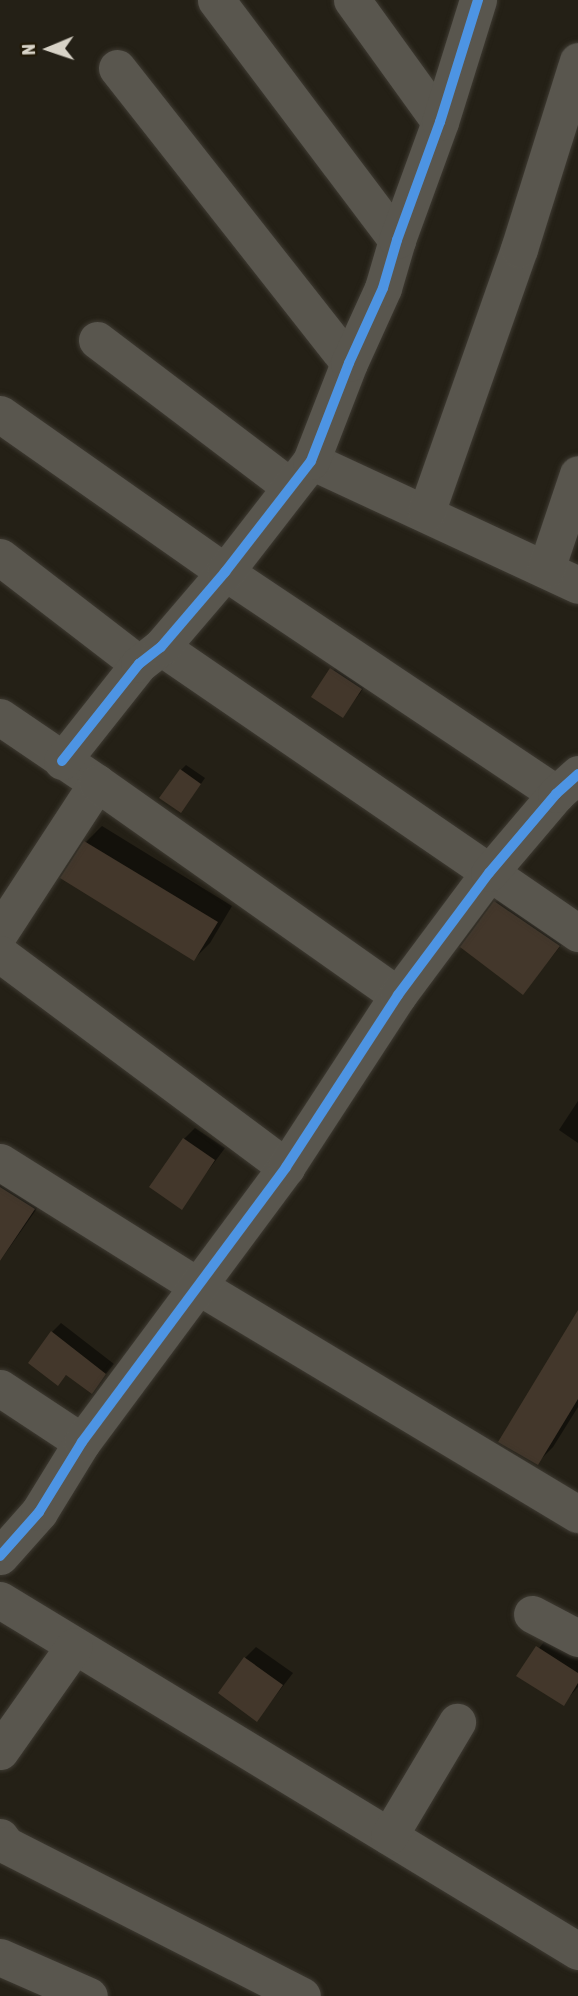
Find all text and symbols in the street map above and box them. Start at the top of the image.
north arrow [14,14,84,84]
text: N [17,44,39,56]

